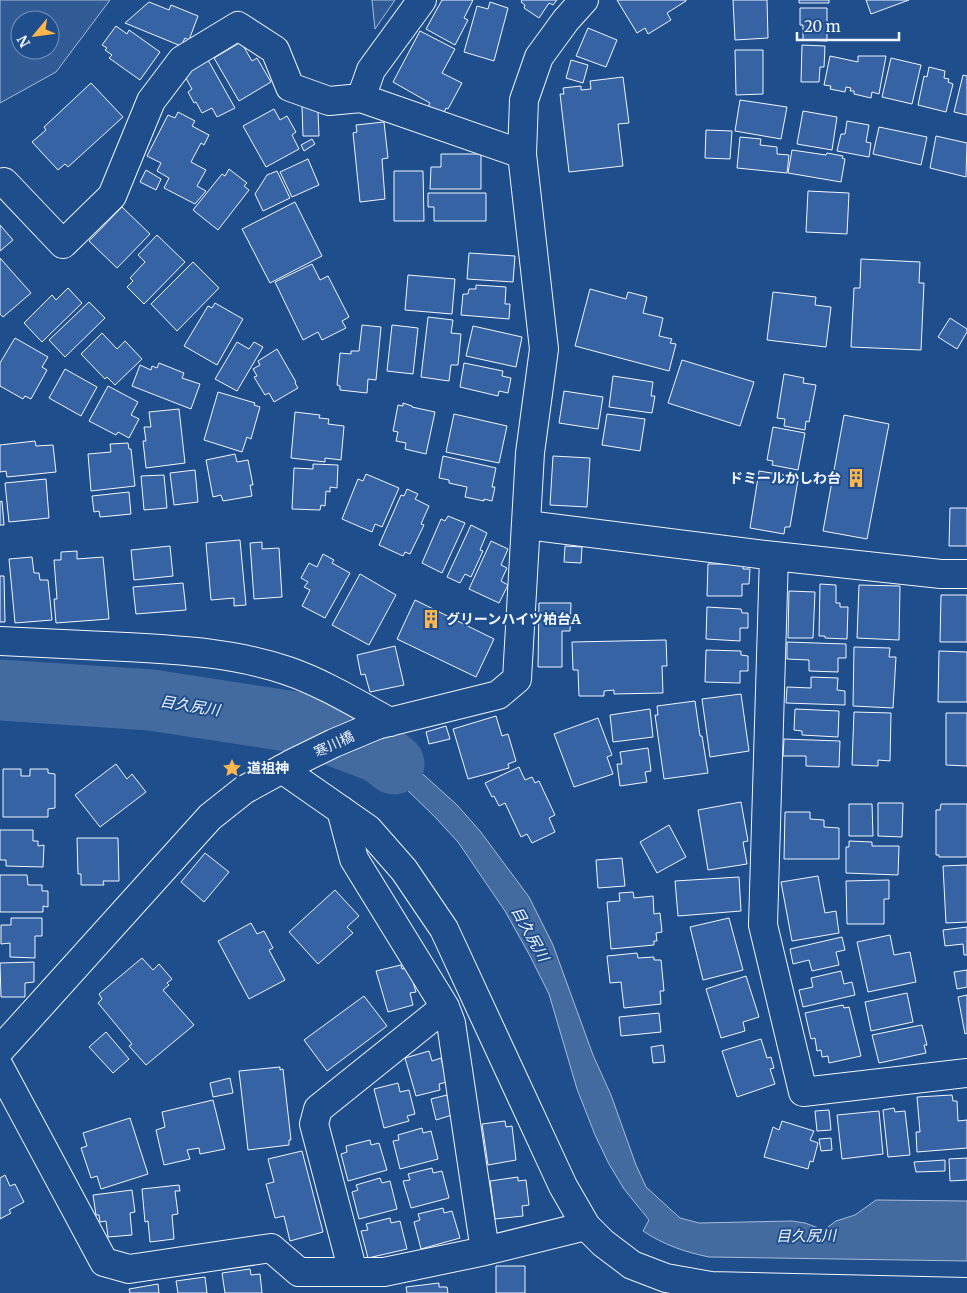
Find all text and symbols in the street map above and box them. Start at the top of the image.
north arrow [10,10,60,60]
scale bar [797,10,900,42]
text: 20 m [804,17,841,36]
text: N [13,32,34,51]
building icon: ドミールかしわ台 [845,467,867,489]
place label: ドミールかしわ台 [729,469,841,487]
building icon: グリーンハイツ柏台A [420,608,442,630]
place label: グリーンハイツ柏台A [446,610,582,628]
water label: 目久尻川 [159,691,223,720]
street label: 寒川橋 [311,727,357,761]
place icon: 道祖神 [221,757,243,779]
place label: 道祖神 [247,759,289,777]
water label: 目久尻川 [508,903,554,966]
water label: 目久尻川 [776,1225,838,1246]

